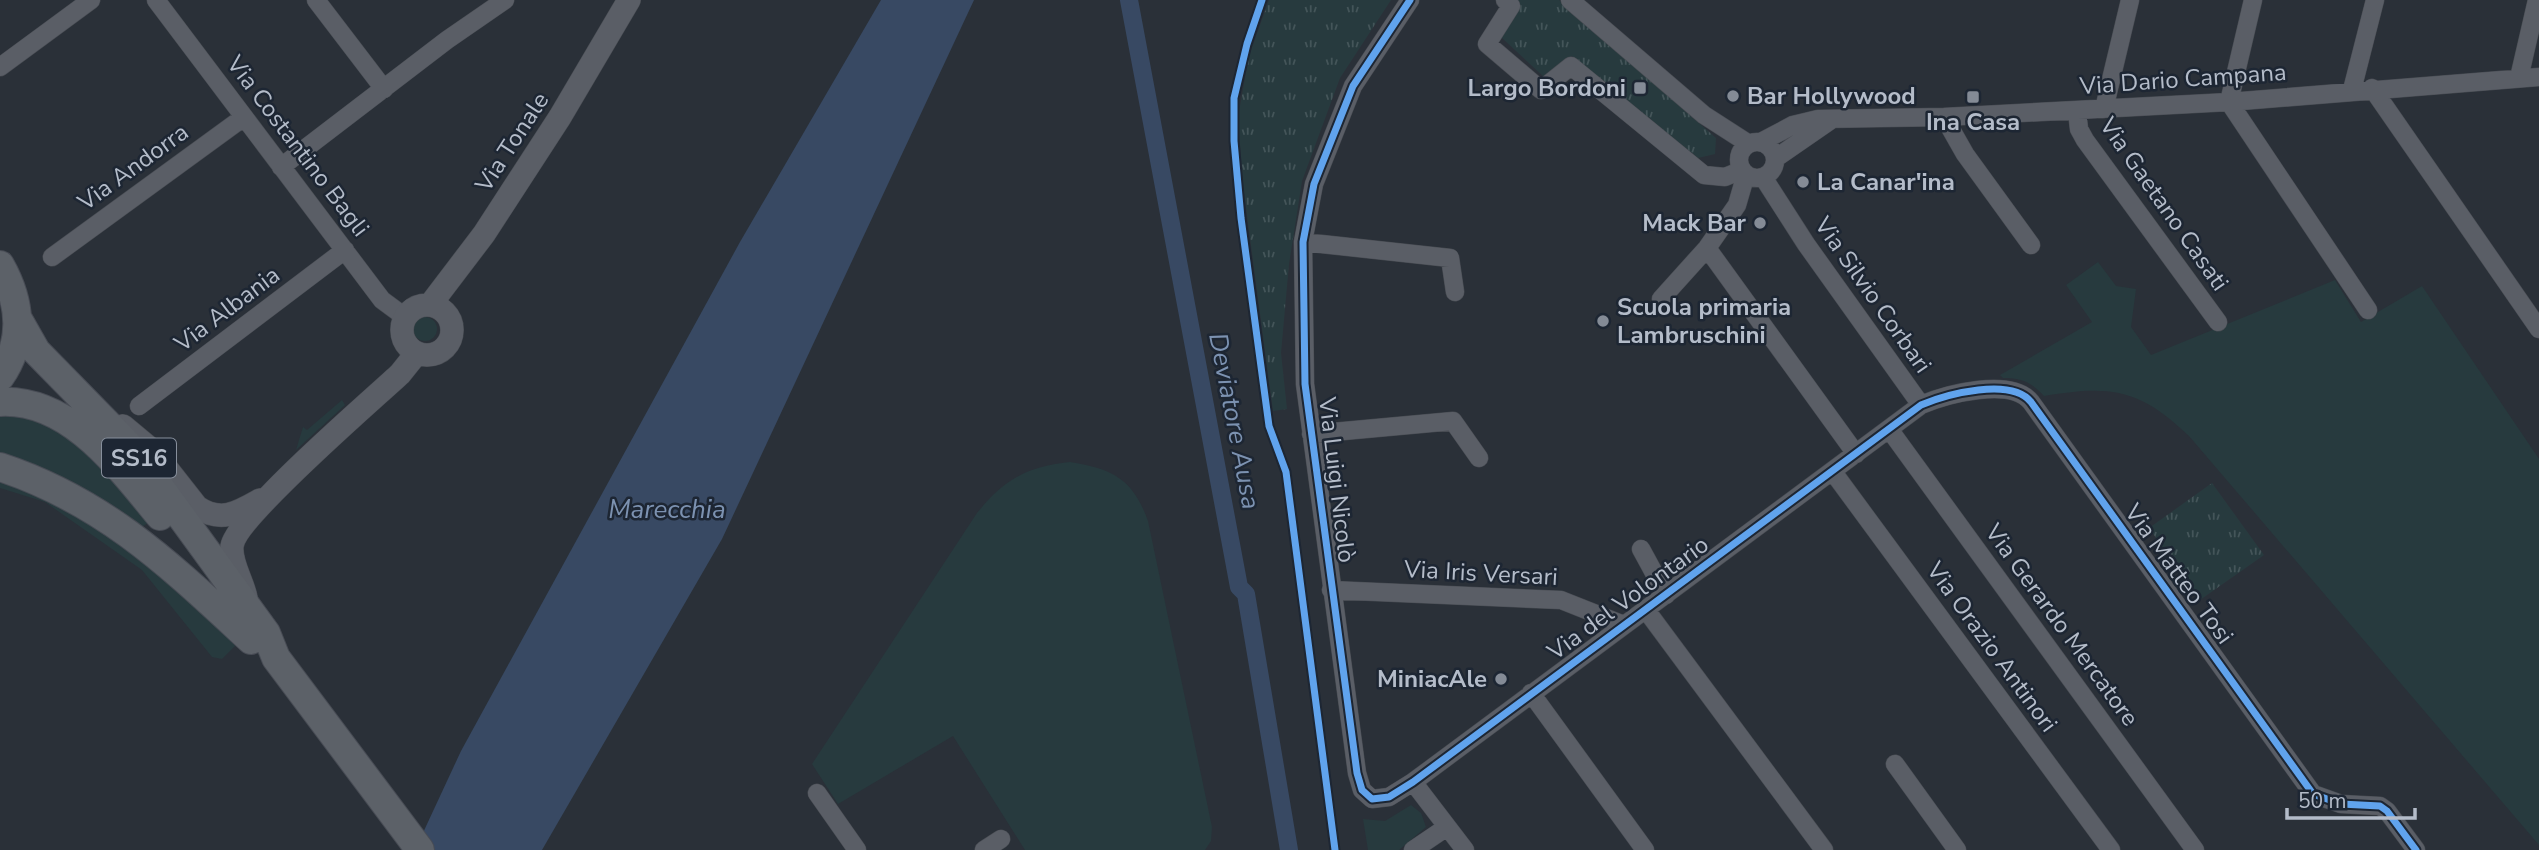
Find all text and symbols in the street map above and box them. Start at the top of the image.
street label: Via Costantino Bagli [219,48,377,243]
street label: Via Dario Campana [2077,56,2288,102]
place label: Largo Bordoni [1467,72,1626,104]
marker: Largo Bordoni [1632,80,1648,96]
place label: Bar Hollywood [1747,80,1916,112]
street label: Via Tonale [467,86,556,199]
marker: Bar Hollywood [1725,88,1741,104]
marker: Ina Casa [1965,89,1981,105]
place label: Ina Casa [1926,106,2020,138]
street label: Via Gaetano Casati [2092,110,2236,297]
street label: Via Andorra [71,116,195,219]
place label: La Canar'ina [1817,166,1955,198]
marker: La Canar'ina [1795,174,1811,190]
place label: Mack Bar [1642,207,1747,239]
street label: Via Silvio Corbari [1807,210,1939,379]
marker: Mack Bar [1752,215,1768,231]
street label: Via Albania [167,259,286,360]
place label: Scuola primaria Lambruschini [1617,291,1791,351]
marker: Scuola primaria Lambruschini [1595,313,1611,329]
water label: Deviatore Ausa [1200,330,1269,512]
street label: Via Luigi Nicolò [1311,394,1363,565]
road number: SS16 [102,438,176,478]
water label: Marecchia [608,492,726,527]
street label: Via Matteo Tosi [2117,497,2241,651]
street label: Via Gerardo Mercatore [1977,517,2146,733]
street label: Via del Volontario [1540,529,1715,668]
street label: Via Iris Versari [1402,553,1559,593]
street label: Via Orazio Antinori [1919,555,2065,739]
place label: MiniacAle [1377,663,1487,695]
marker: MiniacAle [1493,671,1509,687]
scale bar [2287,776,2415,820]
text: 50 m [2298,787,2347,815]

